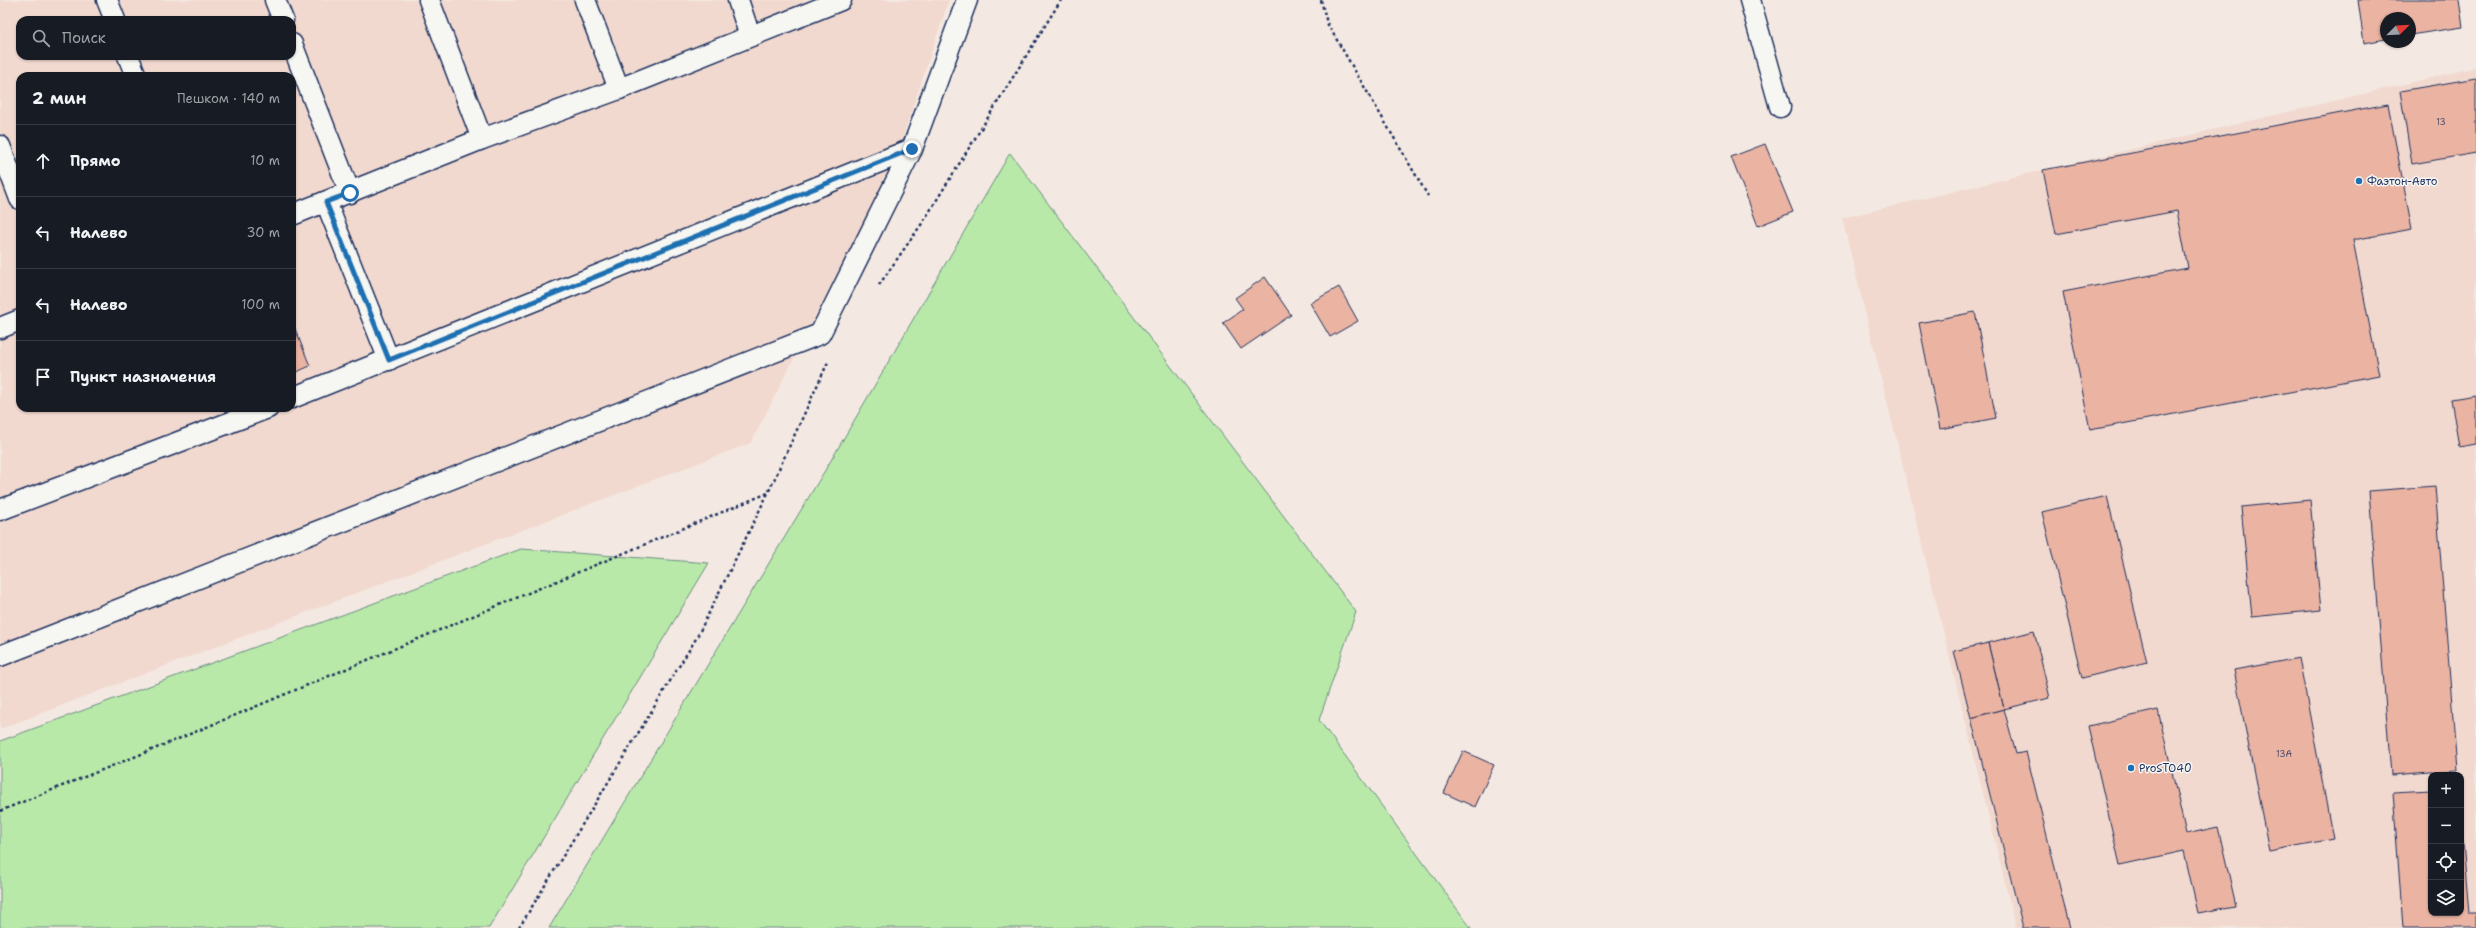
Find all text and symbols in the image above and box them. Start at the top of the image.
north arrow [2380,12,2416,48]
search box [16,16,296,60]
icon: search [30,27,52,49]
text: Поиск [62,28,106,48]
text: 2 мин [32,87,87,109]
text: Пешком · 140 m [177,90,280,107]
house number: 13 [2436,116,2446,128]
route end [903,140,921,158]
icon: ahead [32,150,54,172]
text: Прямо [70,151,120,171]
text: 10 m [250,152,280,169]
place label: Фаэтон-Авто [2367,174,2438,189]
marker: Фаэтон-Авто [2354,176,2364,186]
route start [341,184,359,202]
icon: left [32,222,54,244]
text: Налево [70,223,128,243]
text: 30 m [246,224,280,241]
icon: left [32,294,54,316]
text: Налево [70,295,128,315]
text: 100 m [241,296,280,313]
icon: arrive [32,366,54,388]
text: Пункт назначения [70,367,216,387]
house number: 13А [2276,748,2293,760]
place label: ProSTO40 [2139,761,2192,776]
marker: ProSTO40 [2126,763,2136,773]
map controls [2428,772,2464,916]
button: + [2428,772,2464,808]
button: − [2428,808,2464,844]
button: locate [2428,844,2464,880]
button: layers [2428,880,2464,916]

